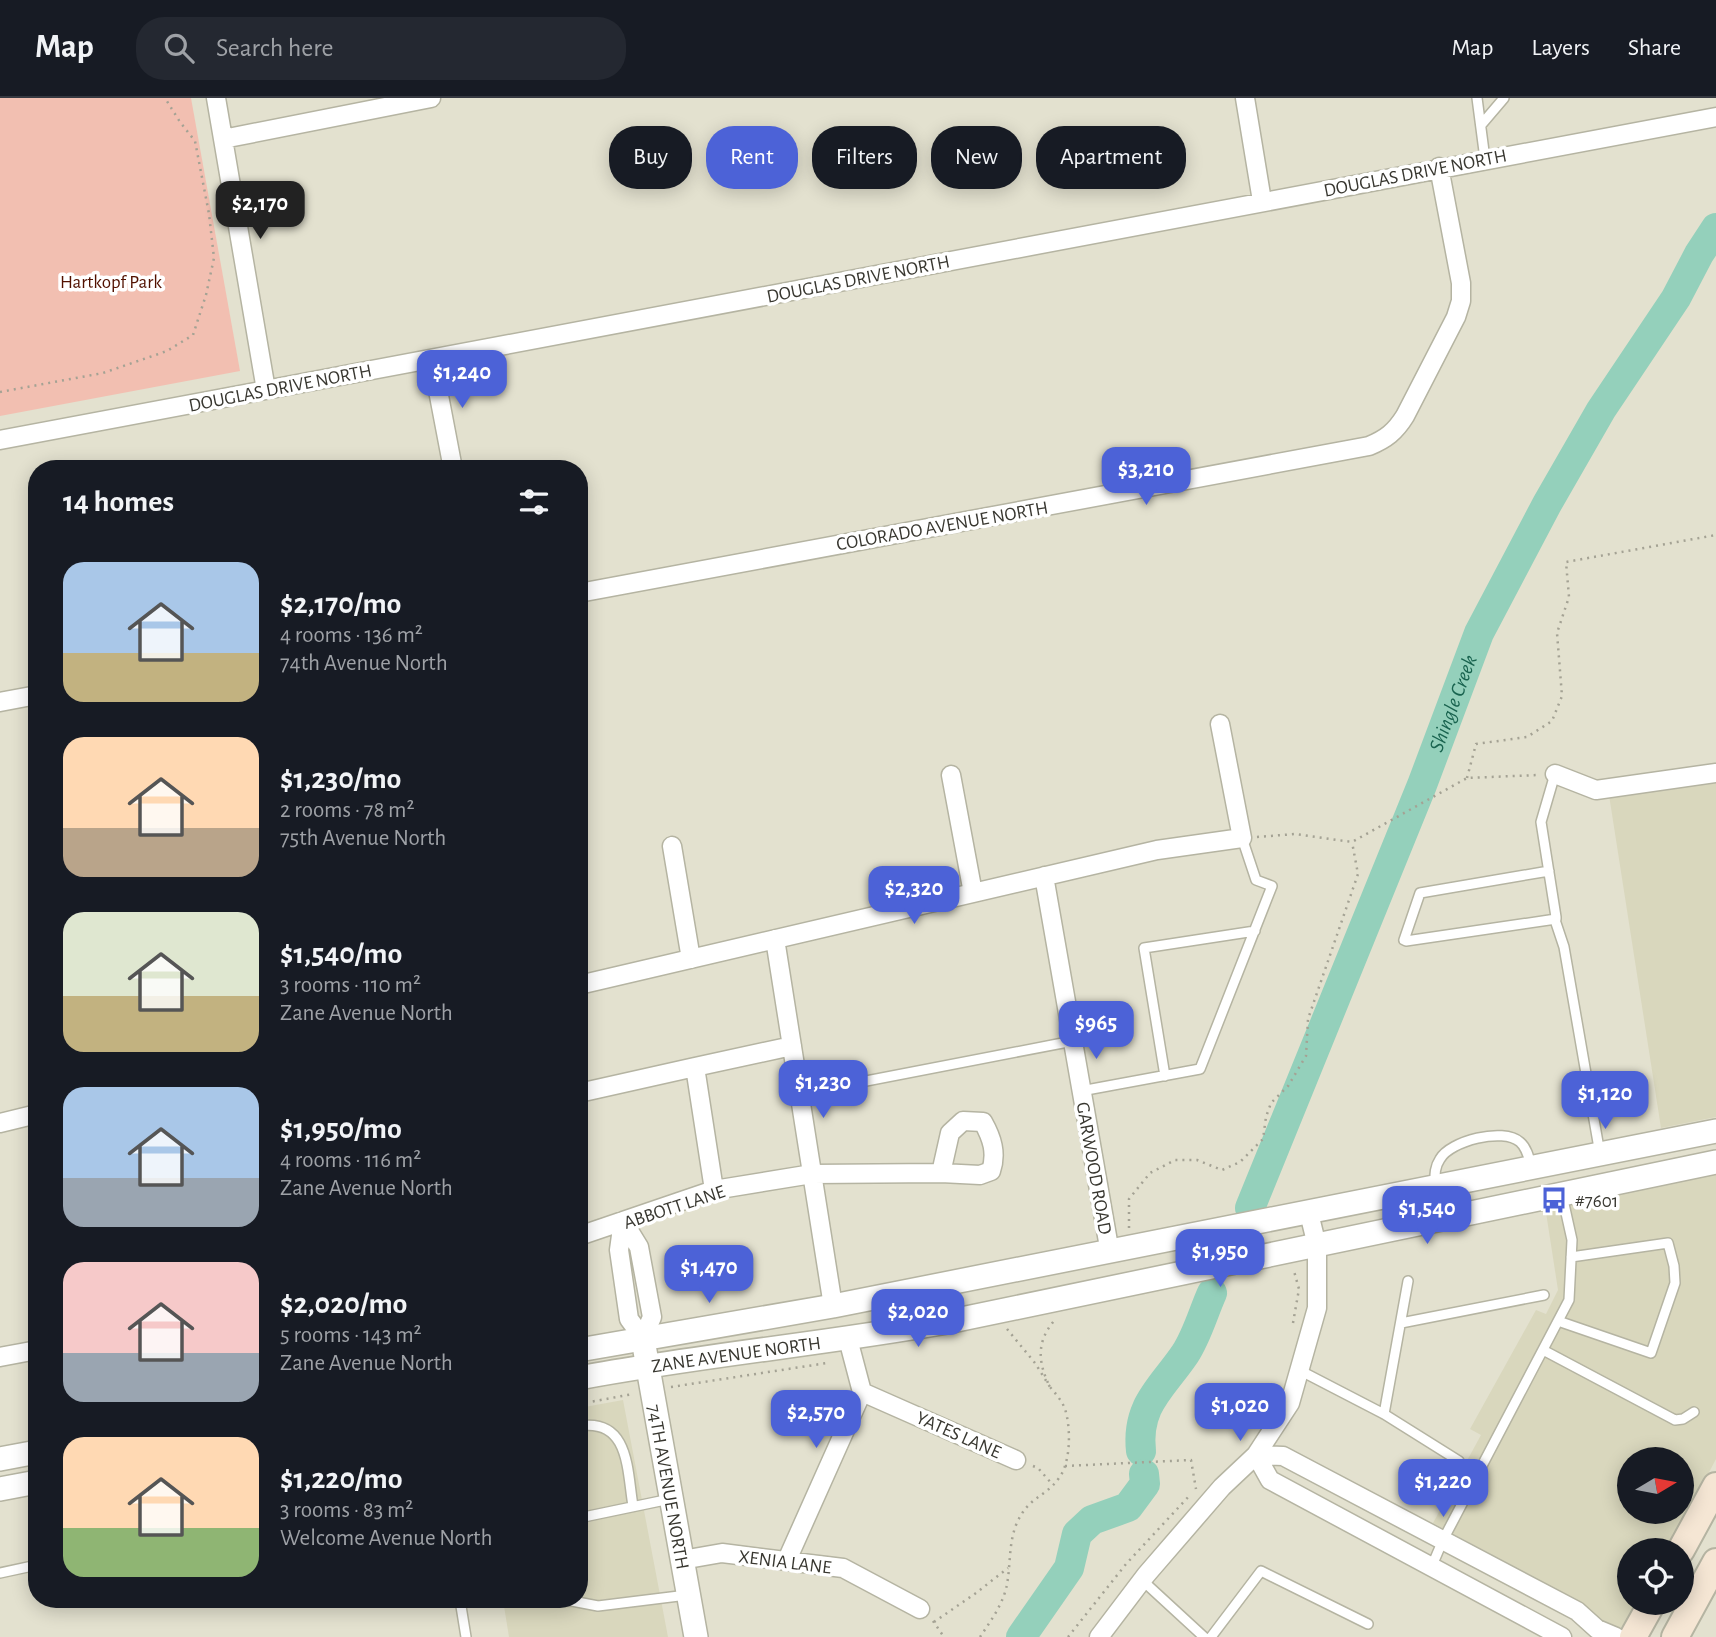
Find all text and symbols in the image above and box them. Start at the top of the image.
search box [136,17,626,80]
icon: search [160,29,198,67]
text: Map [35,31,94,64]
text: Search here [216,35,334,61]
text: Map [1451,36,1493,60]
text: Layers [1531,36,1590,60]
text: Share [1628,36,1681,60]
chip: Buy [609,126,692,189]
chip: Rent [706,126,798,189]
chip: Filters [812,126,917,189]
chip: New [931,126,1022,189]
chip: Apartment [1036,126,1186,189]
street label: DOUGLAS DRIVE NORTH [1322,146,1508,201]
pin: $2,170 [203,181,317,241]
text: $2,170 [232,192,288,215]
street label: DOUGLAS DRIVE NORTH [765,252,951,307]
park label: Hartkopf Park [60,273,162,292]
pin: $1,240 [405,350,519,410]
street label: DOUGLAS DRIVE NORTH [187,361,373,416]
text: $1,240 [433,361,491,384]
pin: $3,210 [1089,448,1203,507]
text: $3,210 [1118,458,1174,481]
icon: filters [515,483,553,521]
text: 14 homes [63,487,174,517]
street label: COLORADO AVENUE NORTH [835,498,1050,554]
text: $2,170/mo [280,589,401,619]
icon: home [119,590,203,674]
text: 4 rooms · 136 m² [280,624,423,647]
text: 74th Avenue North [280,652,448,675]
water label: Shingle Creek [1425,652,1481,755]
text: $1,230/mo [280,764,401,794]
icon: home [119,765,203,849]
text: 2 rooms · 78 m² [280,799,415,822]
text: 75th Avenue North [280,827,446,850]
pin: $2,320 [857,866,971,926]
text: $2,320 [884,877,944,900]
text: $1,540/mo [280,939,402,969]
icon: home [119,940,203,1024]
text: 3 rooms · 110 m² [280,974,421,997]
text: Zane Avenue North [280,1002,453,1025]
pin: $965 [1055,1002,1137,1061]
text: $965 [1075,1012,1117,1035]
pin: $1,230 [766,1060,880,1120]
text: $1,230 [795,1071,851,1094]
pin: $1,120 [1548,1072,1662,1131]
text: $1,120 [1578,1082,1633,1105]
street label: GARWOOD ROAD [1073,1101,1115,1236]
text: $1,950/mo [280,1114,402,1144]
icon: home [119,1115,203,1199]
text: 4 rooms · 116 m² [280,1149,421,1172]
text: Zane Avenue North [280,1177,453,1200]
street label: ABBOTT LANE [621,1182,728,1233]
bus stop icon: #7601 [1539,1185,1569,1215]
pin: $1,540 [1370,1186,1484,1246]
place label: #7601 [1575,1192,1618,1211]
text: $1,540 [1398,1197,1456,1220]
pin: $1,950 [1163,1230,1277,1289]
text: $1,950 [1192,1240,1248,1263]
pin: $1,470 [652,1246,766,1305]
text: $1,470 [680,1256,738,1279]
text: $2,020/mo [280,1289,407,1319]
icon: home [119,1290,203,1374]
pin: $2,020 [861,1290,975,1349]
text: $2,020 [887,1300,949,1323]
text: 5 rooms · 143 m² [280,1324,422,1347]
street label: ZANE AVENUE NORTH [650,1334,822,1376]
text: Zane Avenue North [280,1352,453,1375]
pin: $1,020 [1183,1384,1297,1443]
pin: $2,570 [759,1390,873,1450]
text: $1,020 [1211,1394,1269,1417]
text: $2,570 [787,1401,845,1424]
street label: 74TH AVENUE NORTH [644,1403,692,1571]
street label: YATES LANE [913,1408,1004,1462]
north arrow [1617,1447,1694,1524]
map controls [1617,1447,1694,1615]
pin: $1,220 [1386,1460,1500,1519]
text: $1,220/mo [280,1464,403,1494]
icon: home [119,1465,203,1549]
text: $1,220 [1414,1470,1472,1493]
text: 3 rooms · 83 m² [280,1499,413,1522]
text: Welcome Avenue North [280,1527,492,1550]
button: locate [1617,1538,1694,1615]
street label: XENIA LANE [737,1547,832,1578]

